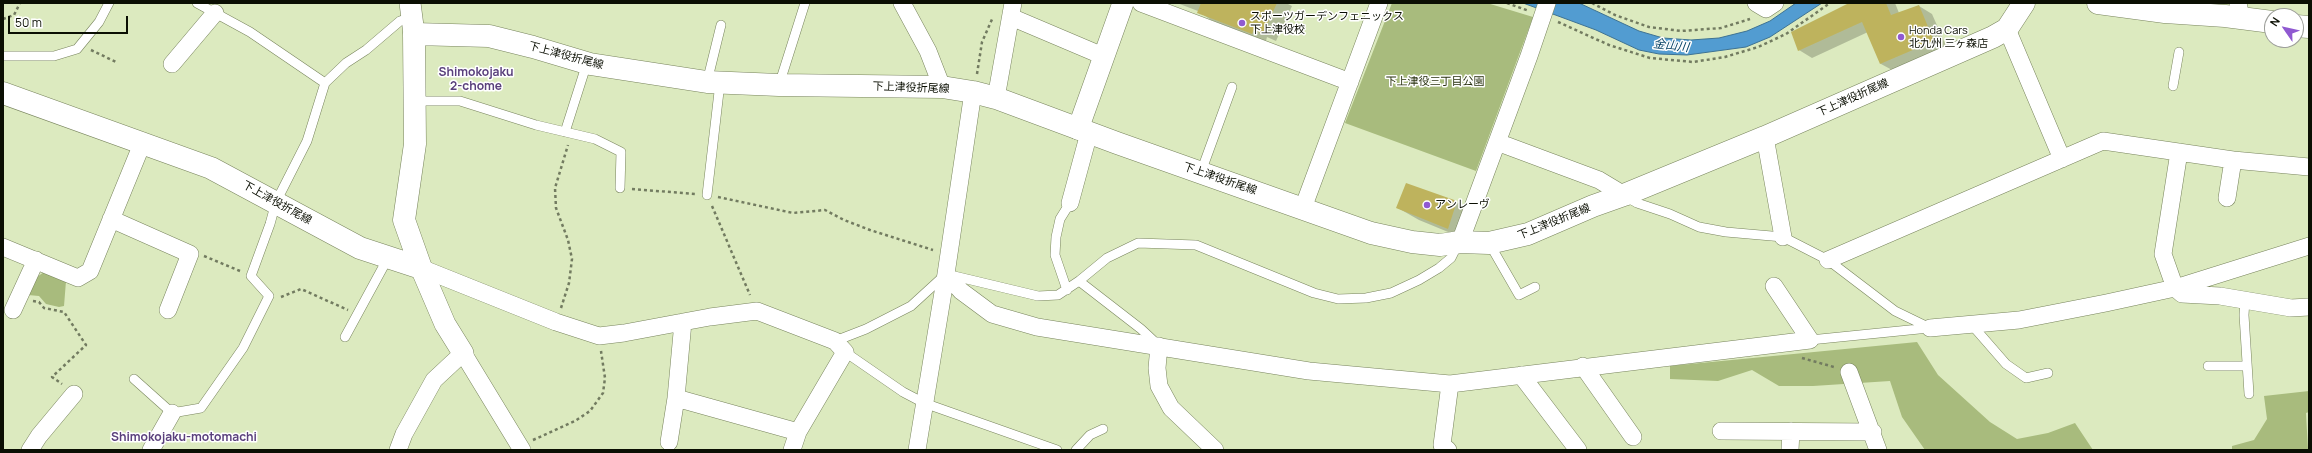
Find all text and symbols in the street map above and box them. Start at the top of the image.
scale bar [10,8,130,34]
north arrow [2264,8,2304,48]
place label: スポーツガーデンフェニックス 下上津役校 [1250,10,1404,36]
text: 50 m [15,14,42,31]
text: N [2266,14,2283,29]
marker: スポーツガーデンフェニックス 下上津役校 [1237,18,1247,28]
place label: Honda Cars 北九州 三ヶ森店 [1909,24,1988,50]
marker: Honda Cars 北九州 三ヶ森店 [1896,32,1906,42]
water label: 金山川 [1652,37,1690,55]
street label: 下上津役折尾線 [527,40,605,72]
district label: Shimokojaku 2-chome [439,66,513,94]
park label: 下上津役三丁目公園 [1386,75,1484,89]
street label: 下上津役折尾線 [1815,76,1891,120]
street label: 下上津役折尾線 [872,80,950,96]
street label: 下上津役折尾線 [1181,160,1259,198]
street label: 下上津役折尾線 [240,179,314,227]
place label: アンレーヴ [1435,198,1490,212]
marker: アンレーヴ [1422,200,1432,210]
street label: 下上津役折尾線 [1516,201,1592,243]
district label: Shimokojaku-motomachi [111,431,257,445]

